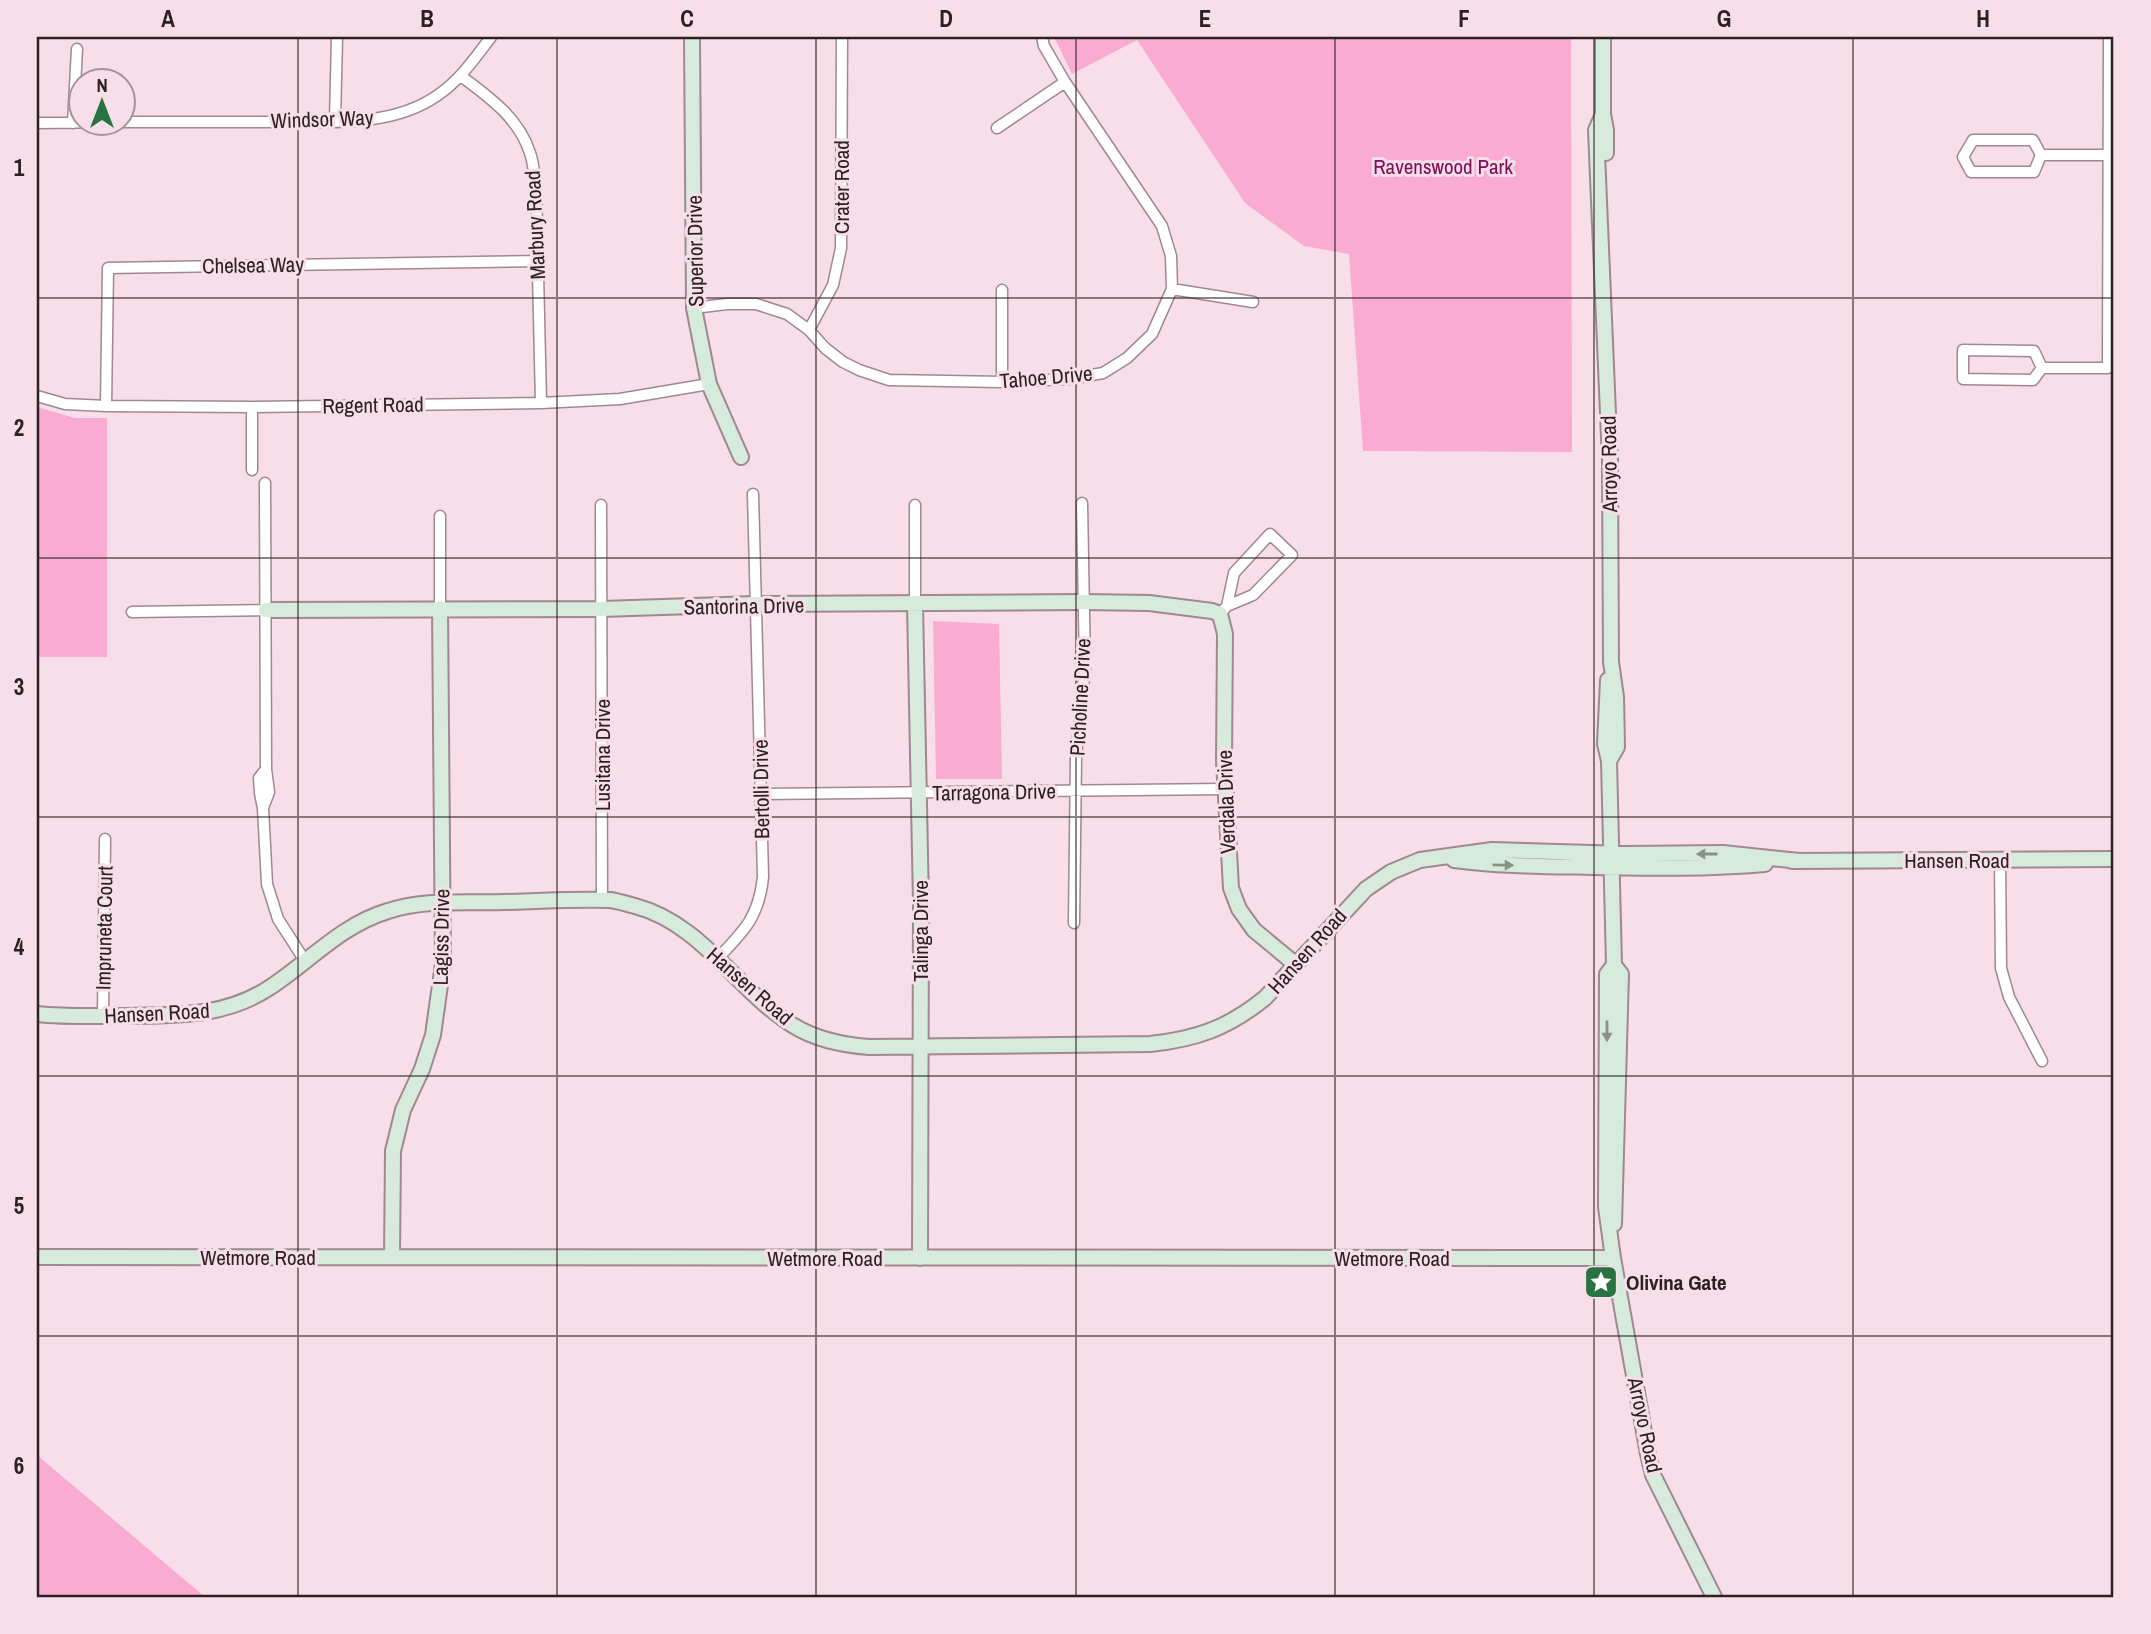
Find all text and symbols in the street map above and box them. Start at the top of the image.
text: A [161,3,175,34]
text: B [420,3,434,34]
text: C [680,3,694,34]
text: D [939,3,953,34]
text: E [1199,3,1211,34]
text: F [1458,3,1470,34]
text: G [1717,3,1731,34]
text: H [1976,3,1990,34]
north arrow [66,66,136,136]
text: N [96,72,108,98]
street label: Windsor Way [270,103,374,135]
street label: Crater Road [827,140,856,234]
text: 1 [14,152,25,183]
park label: Ravenswood Park [1373,152,1513,181]
street label: Marbury Road [518,170,552,280]
street label: Superior Drive [680,195,710,307]
street label: Chelsea Way [202,250,305,280]
street label: Tahoe Drive [998,358,1094,396]
street label: Regent Road [322,390,424,420]
text: 2 [14,412,24,443]
street label: Arroyo Road [1594,415,1624,514]
street label: Santorina Drive [683,590,805,622]
street label: Picholine Drive [1062,637,1098,757]
text: 3 [14,671,24,702]
street label: Lusitana Drive [588,699,617,811]
street label: Bertolli Drive [746,739,776,839]
street label: Verdala Drive [1210,749,1242,855]
street label: Tarragona Drive [932,776,1056,808]
street label: Hansen Road [1904,846,2010,875]
one-way arrow [1695,848,1717,859]
one-way arrow [1492,860,1514,871]
street label: Impruneta Court [88,865,120,990]
street label: Talinga Drive [906,880,935,982]
street label: Lagiss Drive [426,888,456,986]
street label: Hansen Road [1261,902,1353,1000]
text: 4 [14,931,25,962]
street label: Hansen Road [701,941,799,1031]
street label: Hansen Road [104,996,210,1030]
one-way arrow [1601,1020,1613,1042]
text: 5 [14,1190,24,1221]
street label: Wetmore Road [200,1243,316,1272]
street label: Wetmore Road [767,1244,883,1273]
street label: Wetmore Road [1334,1244,1450,1273]
place icon: Olivina Gate [1582,1263,1620,1301]
place label: Olivina Gate [1626,1268,1727,1297]
street label: Arroyo Road [1621,1374,1669,1475]
text: 6 [14,1450,24,1481]

